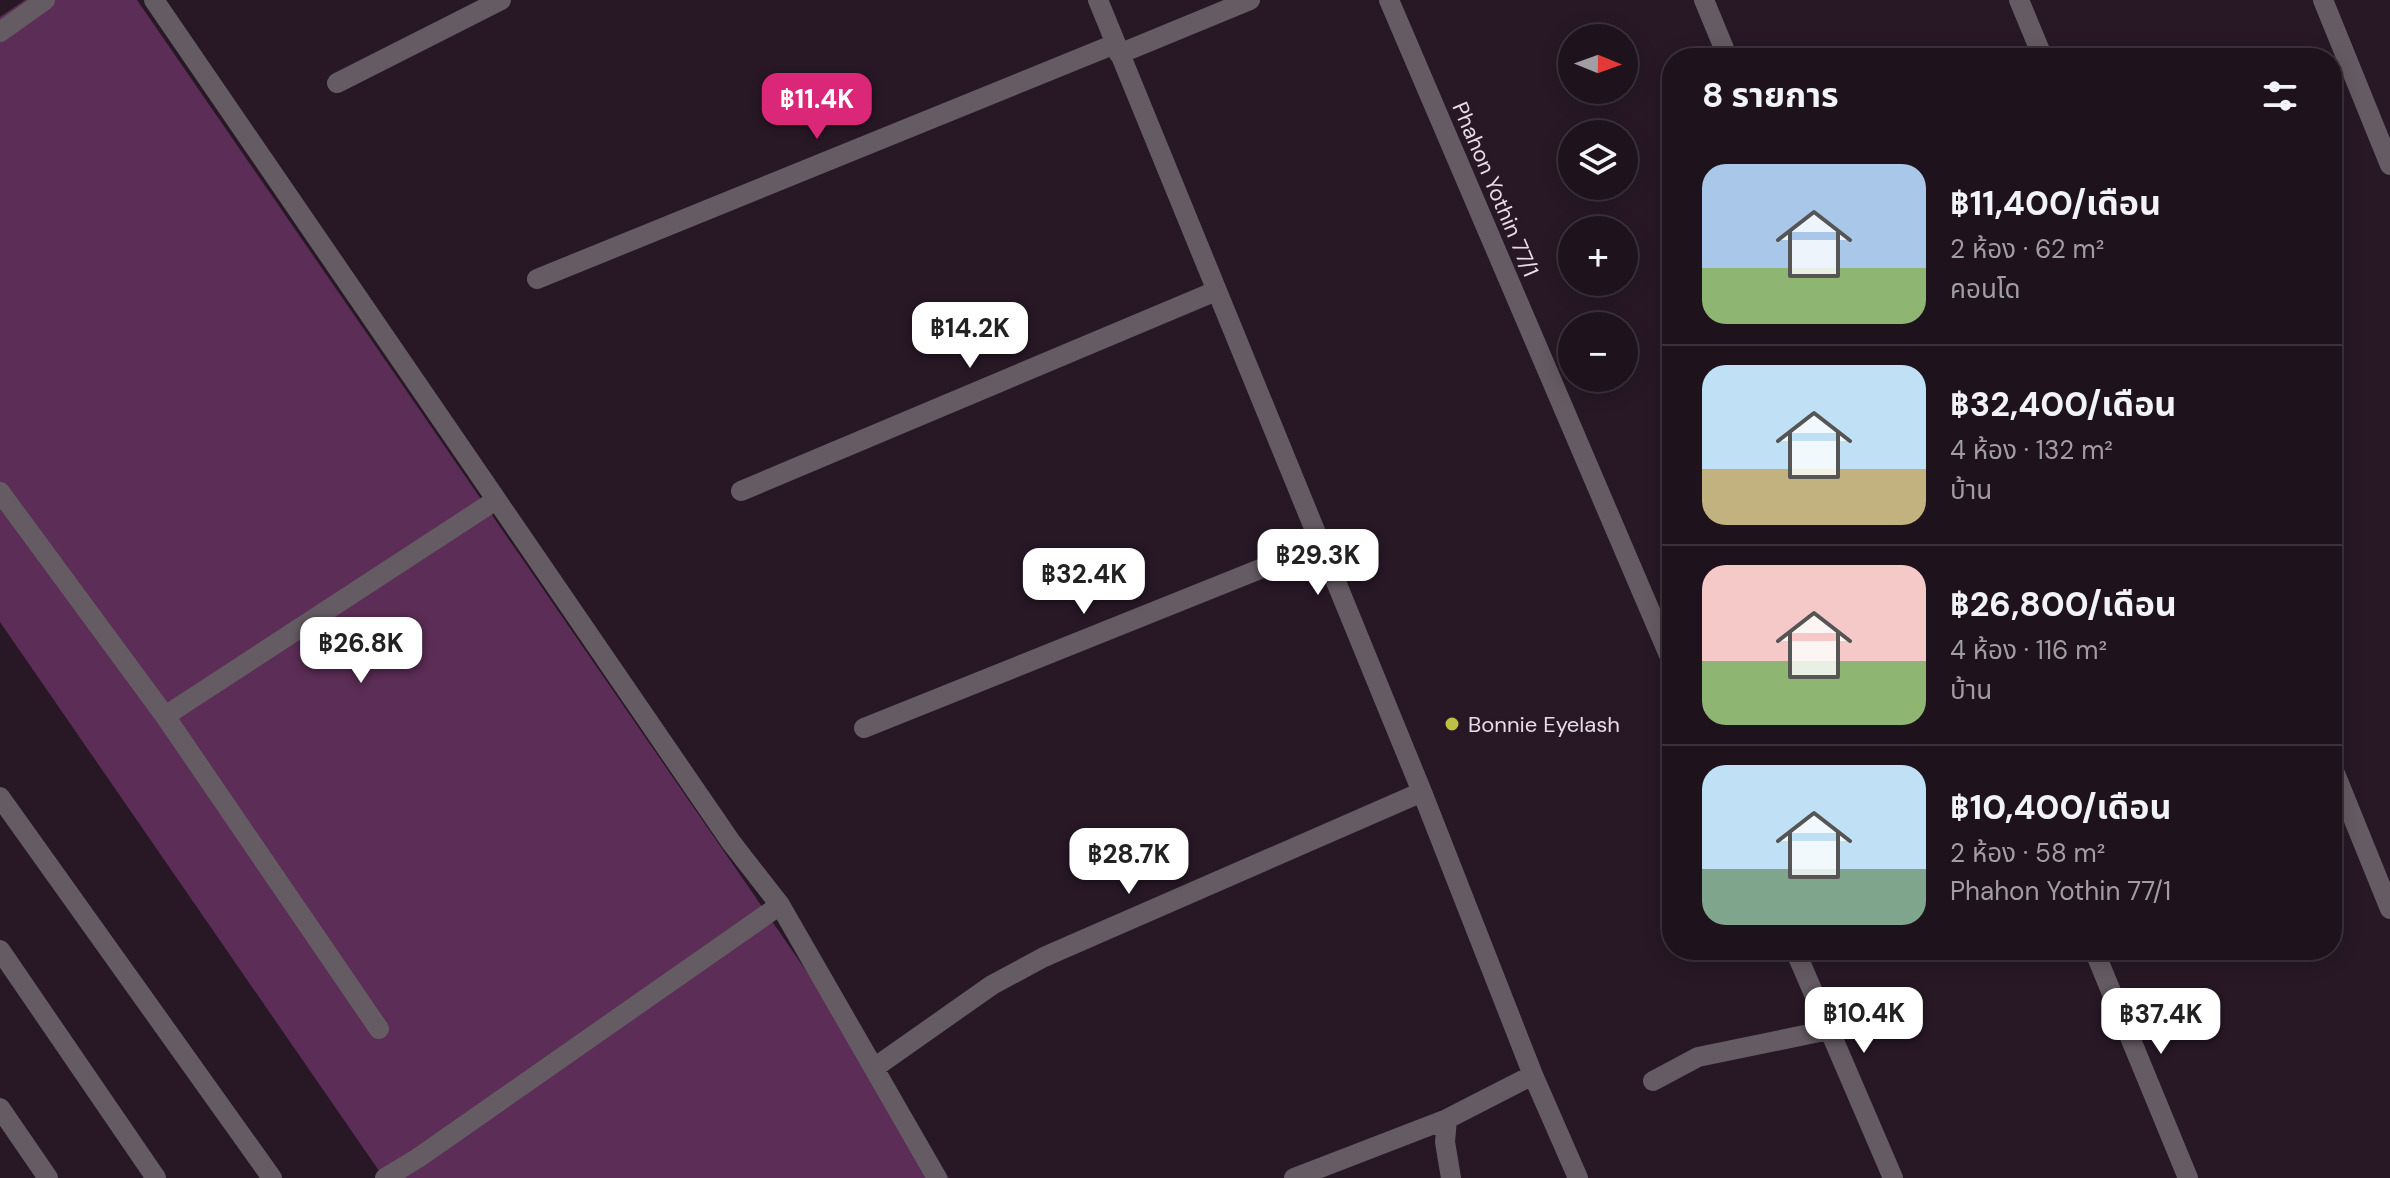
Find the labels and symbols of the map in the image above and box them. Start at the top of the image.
north arrow [1558,24,1638,104]
pin: ฿11.4K [752,73,882,141]
street label: Phahon Yothin 77/1 [1446,97,1545,281]
pin: ฿14.2K [905,302,1035,370]
pin: ฿29.3K [1253,529,1383,597]
pin: ฿32.4K [1019,548,1149,616]
pin: ฿26.8K [296,617,426,685]
place label: Bonnie Eyelash [1468,710,1620,739]
marker: Bonnie Eyelash [1443,715,1461,733]
pin: ฿28.7K [1064,828,1194,896]
pin: ฿10.4K [1799,987,1929,1055]
pin: ฿37.4K [2096,988,2226,1056]

